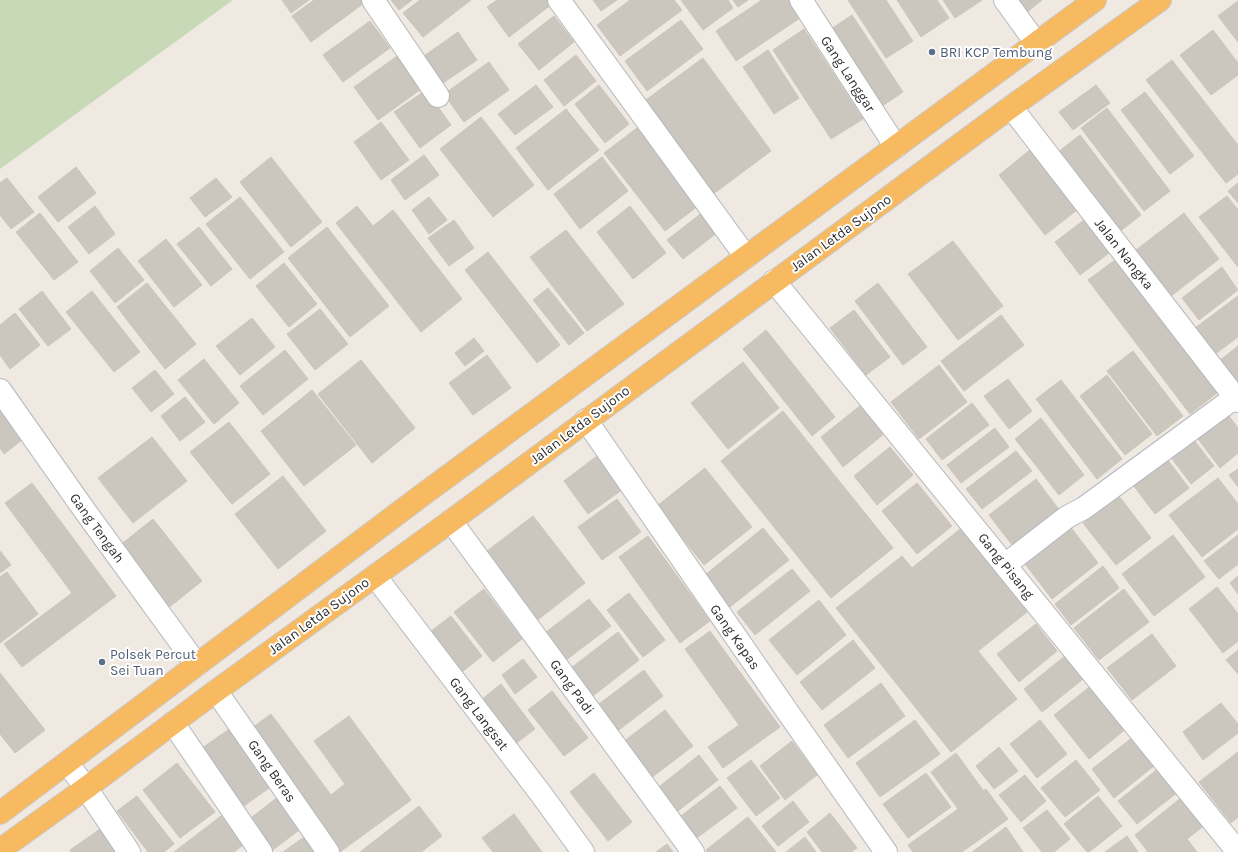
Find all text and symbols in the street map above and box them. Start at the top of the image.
street label: Gang Langgar [817,33,880,116]
place label: BRI KCP Tembung [940,44,1052,61]
marker: BRI KCP Tembung [927,47,937,57]
street label: Jalan Letda Sujono [787,191,895,275]
street label: Jalan Nangka [1091,215,1157,293]
street label: Jalan Letda Sujono [527,382,633,468]
street label: Gang Tengah [66,490,128,566]
street label: Gang Pisang [974,530,1038,602]
street label: Jalan Letda Sujono [265,574,373,658]
street label: Gang Kapas [706,601,764,673]
place label: Polsek Percut Sei Tuan [110,646,196,679]
street label: Gang Padi [546,656,598,718]
marker: Polsek Percut Sei Tuan [97,657,107,667]
street label: Gang Langsat [446,674,512,754]
street label: Gang Beras [244,736,300,806]

